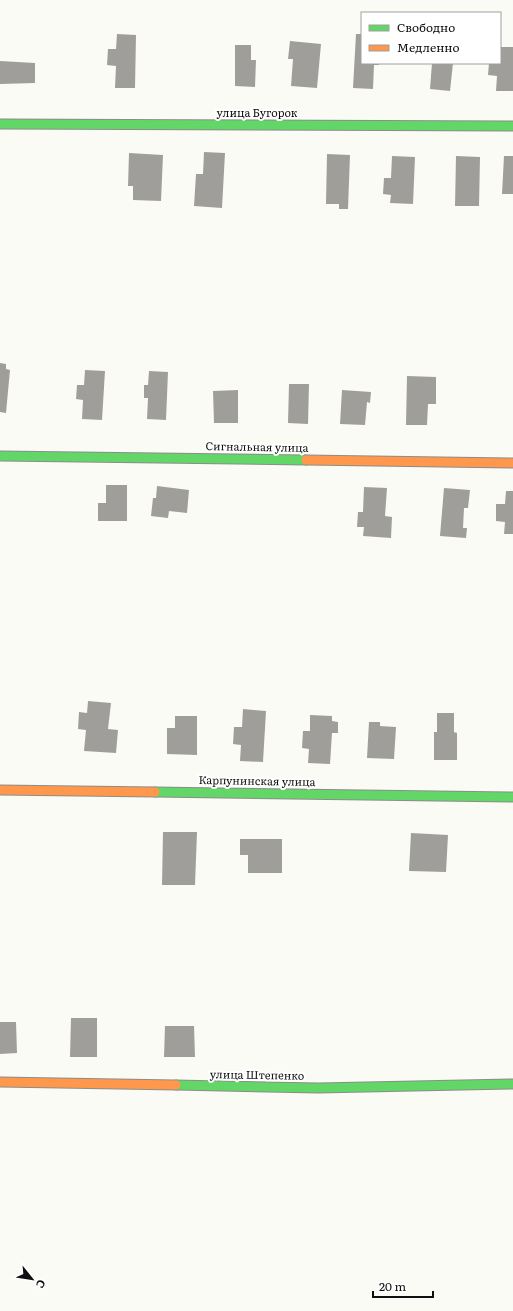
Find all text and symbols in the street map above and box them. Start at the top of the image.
legend [361,12,501,64]
text: Свободно [397,18,455,36]
text: Медленно [397,38,460,56]
street label: улица Бугорок [217,104,298,120]
street label: Сигнальная улица [205,437,309,455]
street label: Карпунинская улица [198,771,316,789]
street label: улица Штепенко [210,1065,304,1083]
north arrow [12,1259,52,1299]
scale bar [373,1273,433,1299]
text: С [33,1277,50,1292]
text: 20 m [379,1277,406,1295]

